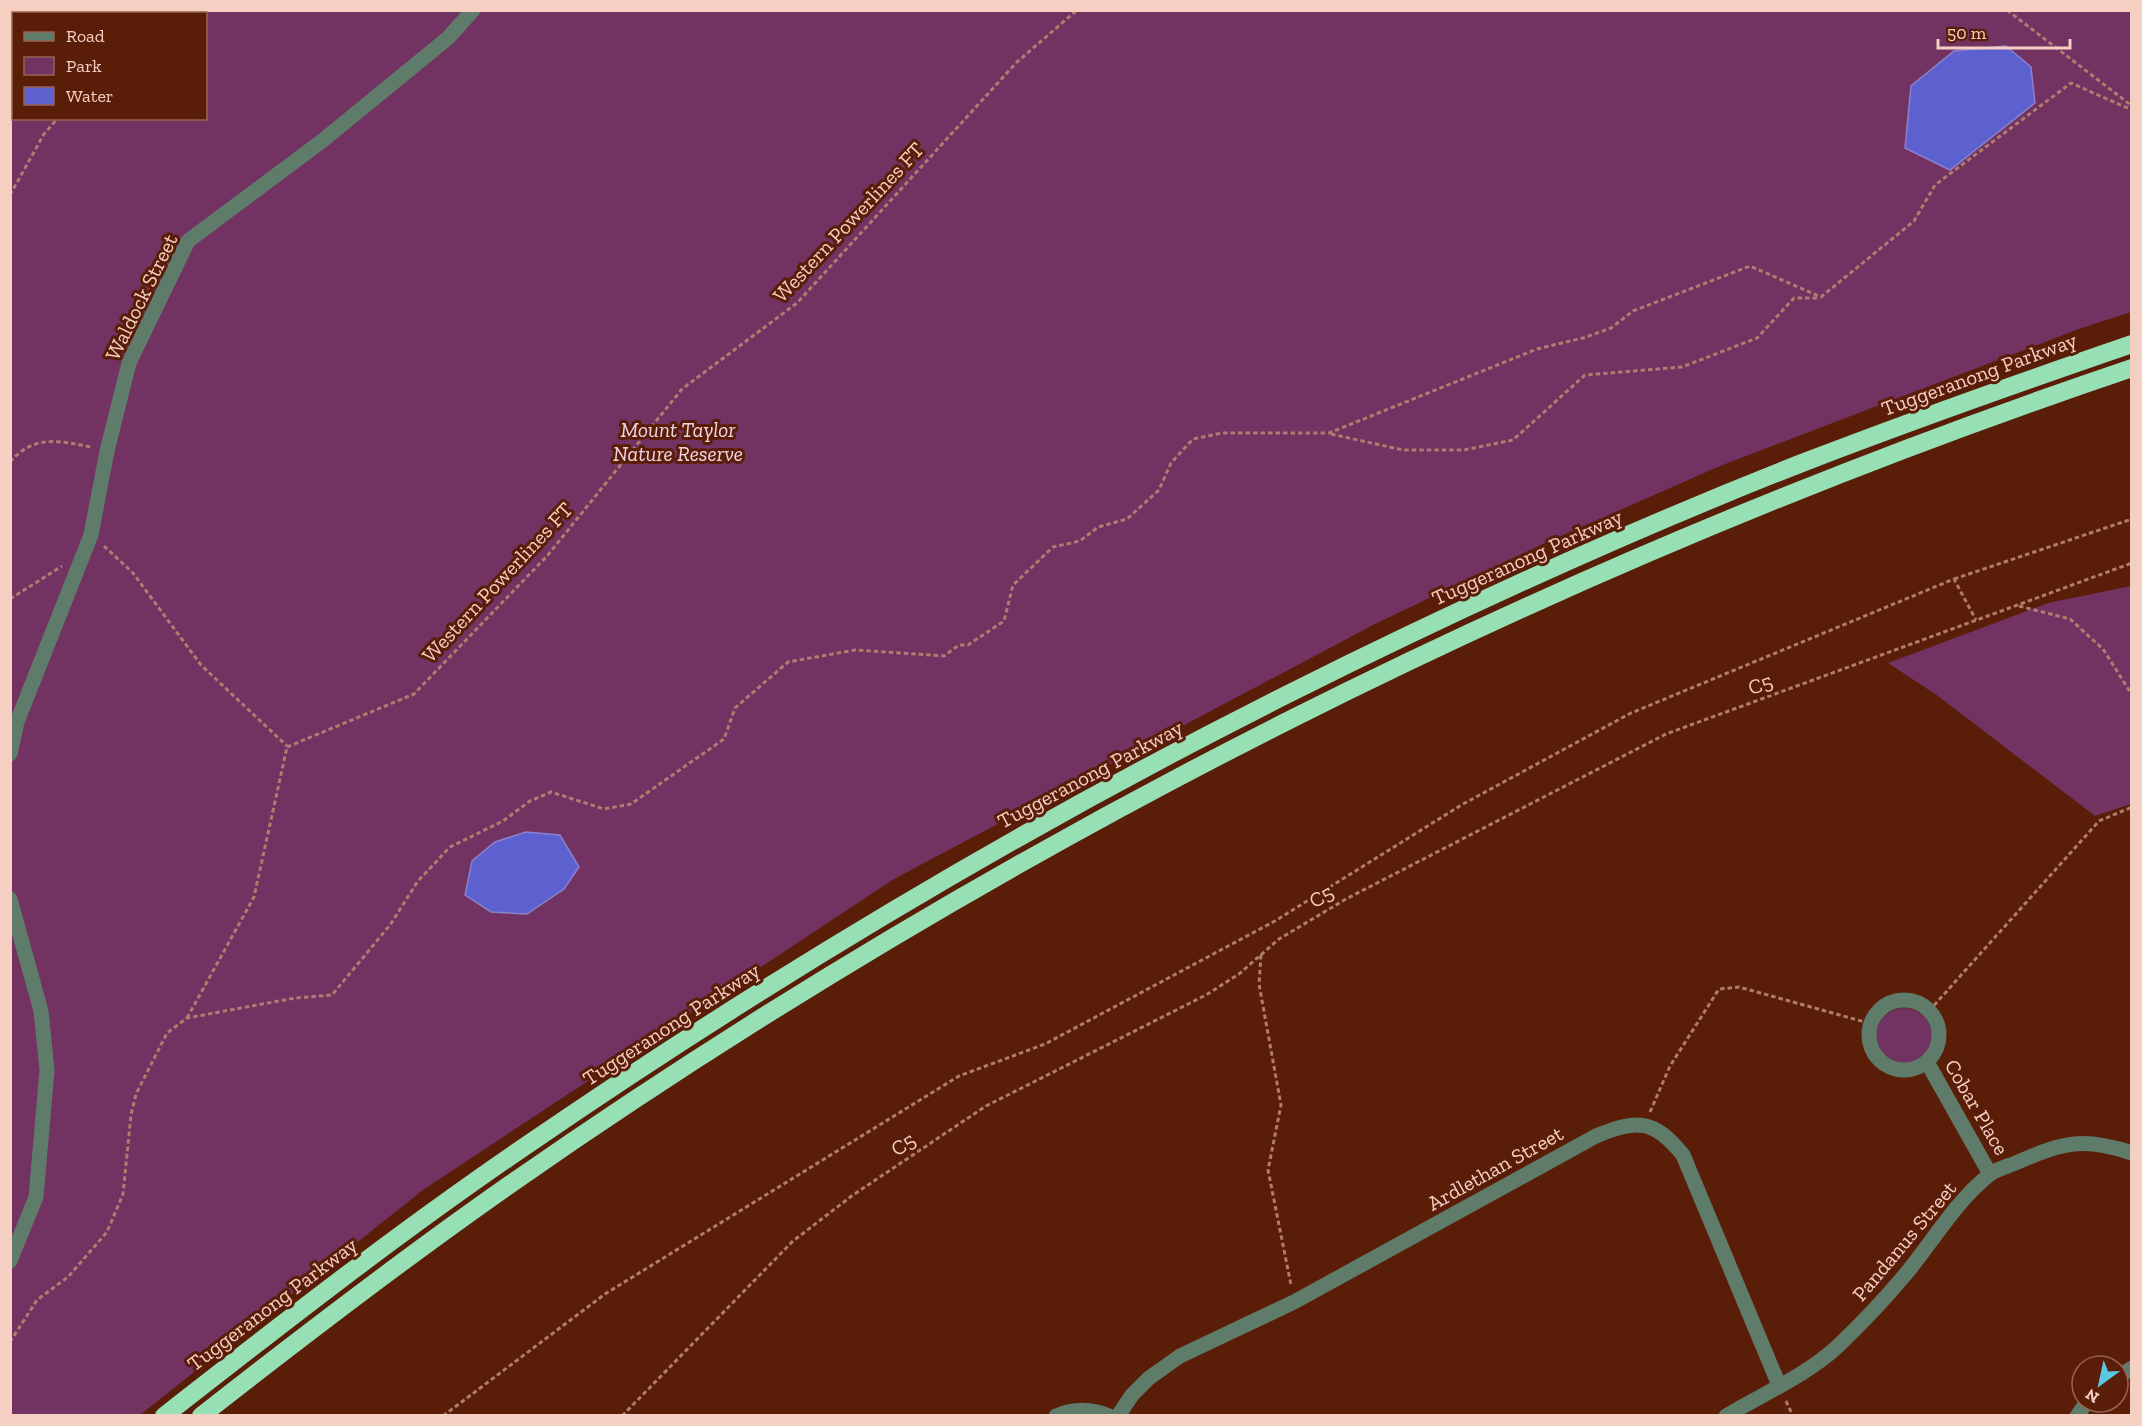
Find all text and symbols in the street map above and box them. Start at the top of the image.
legend [12,12,207,120]
scale bar [1938,12,2070,50]
text: 50 m [1947,22,1987,44]
text: Road [66,25,105,47]
text: Park [66,55,102,77]
text: Water [66,85,113,107]
street label: Western Powerlines FT [767,137,929,307]
street label: Waldock Street [100,230,182,364]
street label: Tuggeranong Parkway [1878,327,2080,421]
park label: Mount Taylor Nature Reserve [613,417,743,466]
street label: Western Powerlines FT [416,497,578,667]
street label: Tuggeranong Parkway [1428,504,1626,610]
street label: C5 [1744,668,1776,700]
street label: Tuggeranong Parkway [993,714,1187,833]
street label: C5 [1304,879,1338,913]
street label: Tuggeranong Parkway [578,957,764,1091]
street label: Cobar Place [1940,1055,2014,1159]
street label: Ardlethan Street [1423,1120,1567,1216]
street label: C5 [886,1127,920,1161]
street label: Pandanus Street [1847,1176,1962,1306]
street label: Tuggeranong Parkway [182,1232,362,1376]
north arrow [2070,1354,2130,1414]
text: N [2082,1385,2102,1407]

